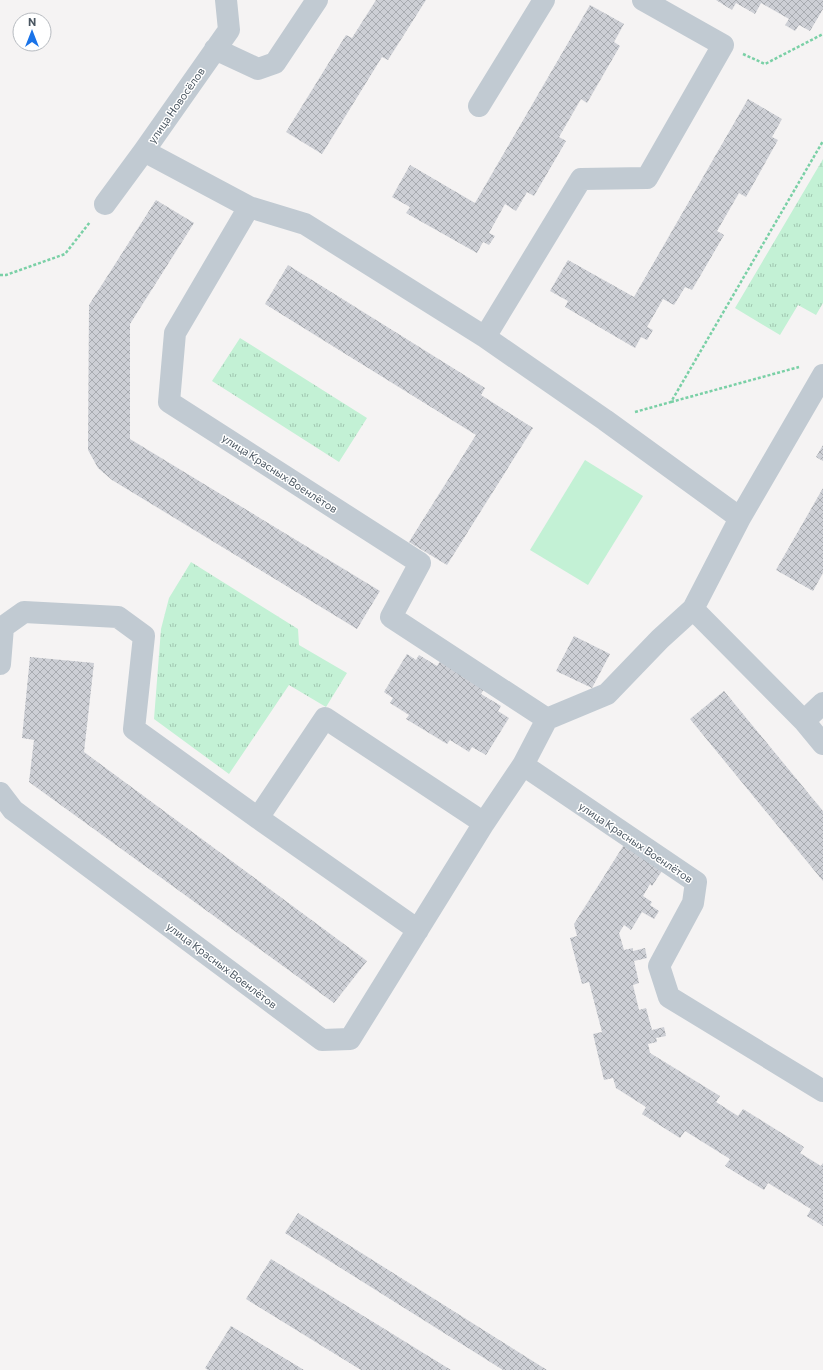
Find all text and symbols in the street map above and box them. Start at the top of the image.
north arrow [12,12,52,52]
text: N [28,15,36,28]
street label: улица Новосёлов [145,65,207,145]
street label: улица Красных Военлётов [220,431,340,515]
street label: улица Красных Военлётов [577,799,696,885]
street label: улица Красных Военлётов [164,919,280,1011]

